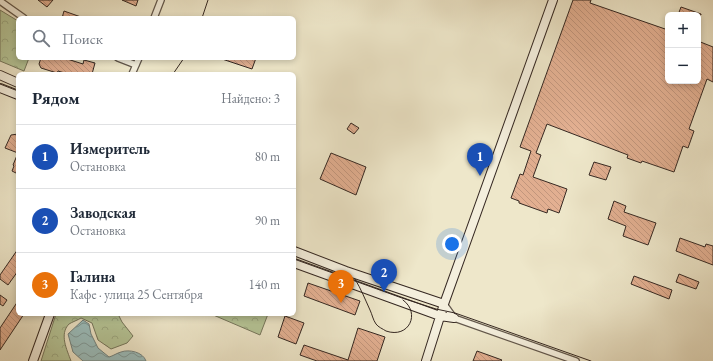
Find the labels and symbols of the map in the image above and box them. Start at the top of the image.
pin: 1 [467,143,493,176]
your location [442,234,462,254]
pin: 2 [371,259,397,292]
pin: 3 [328,270,354,303]

